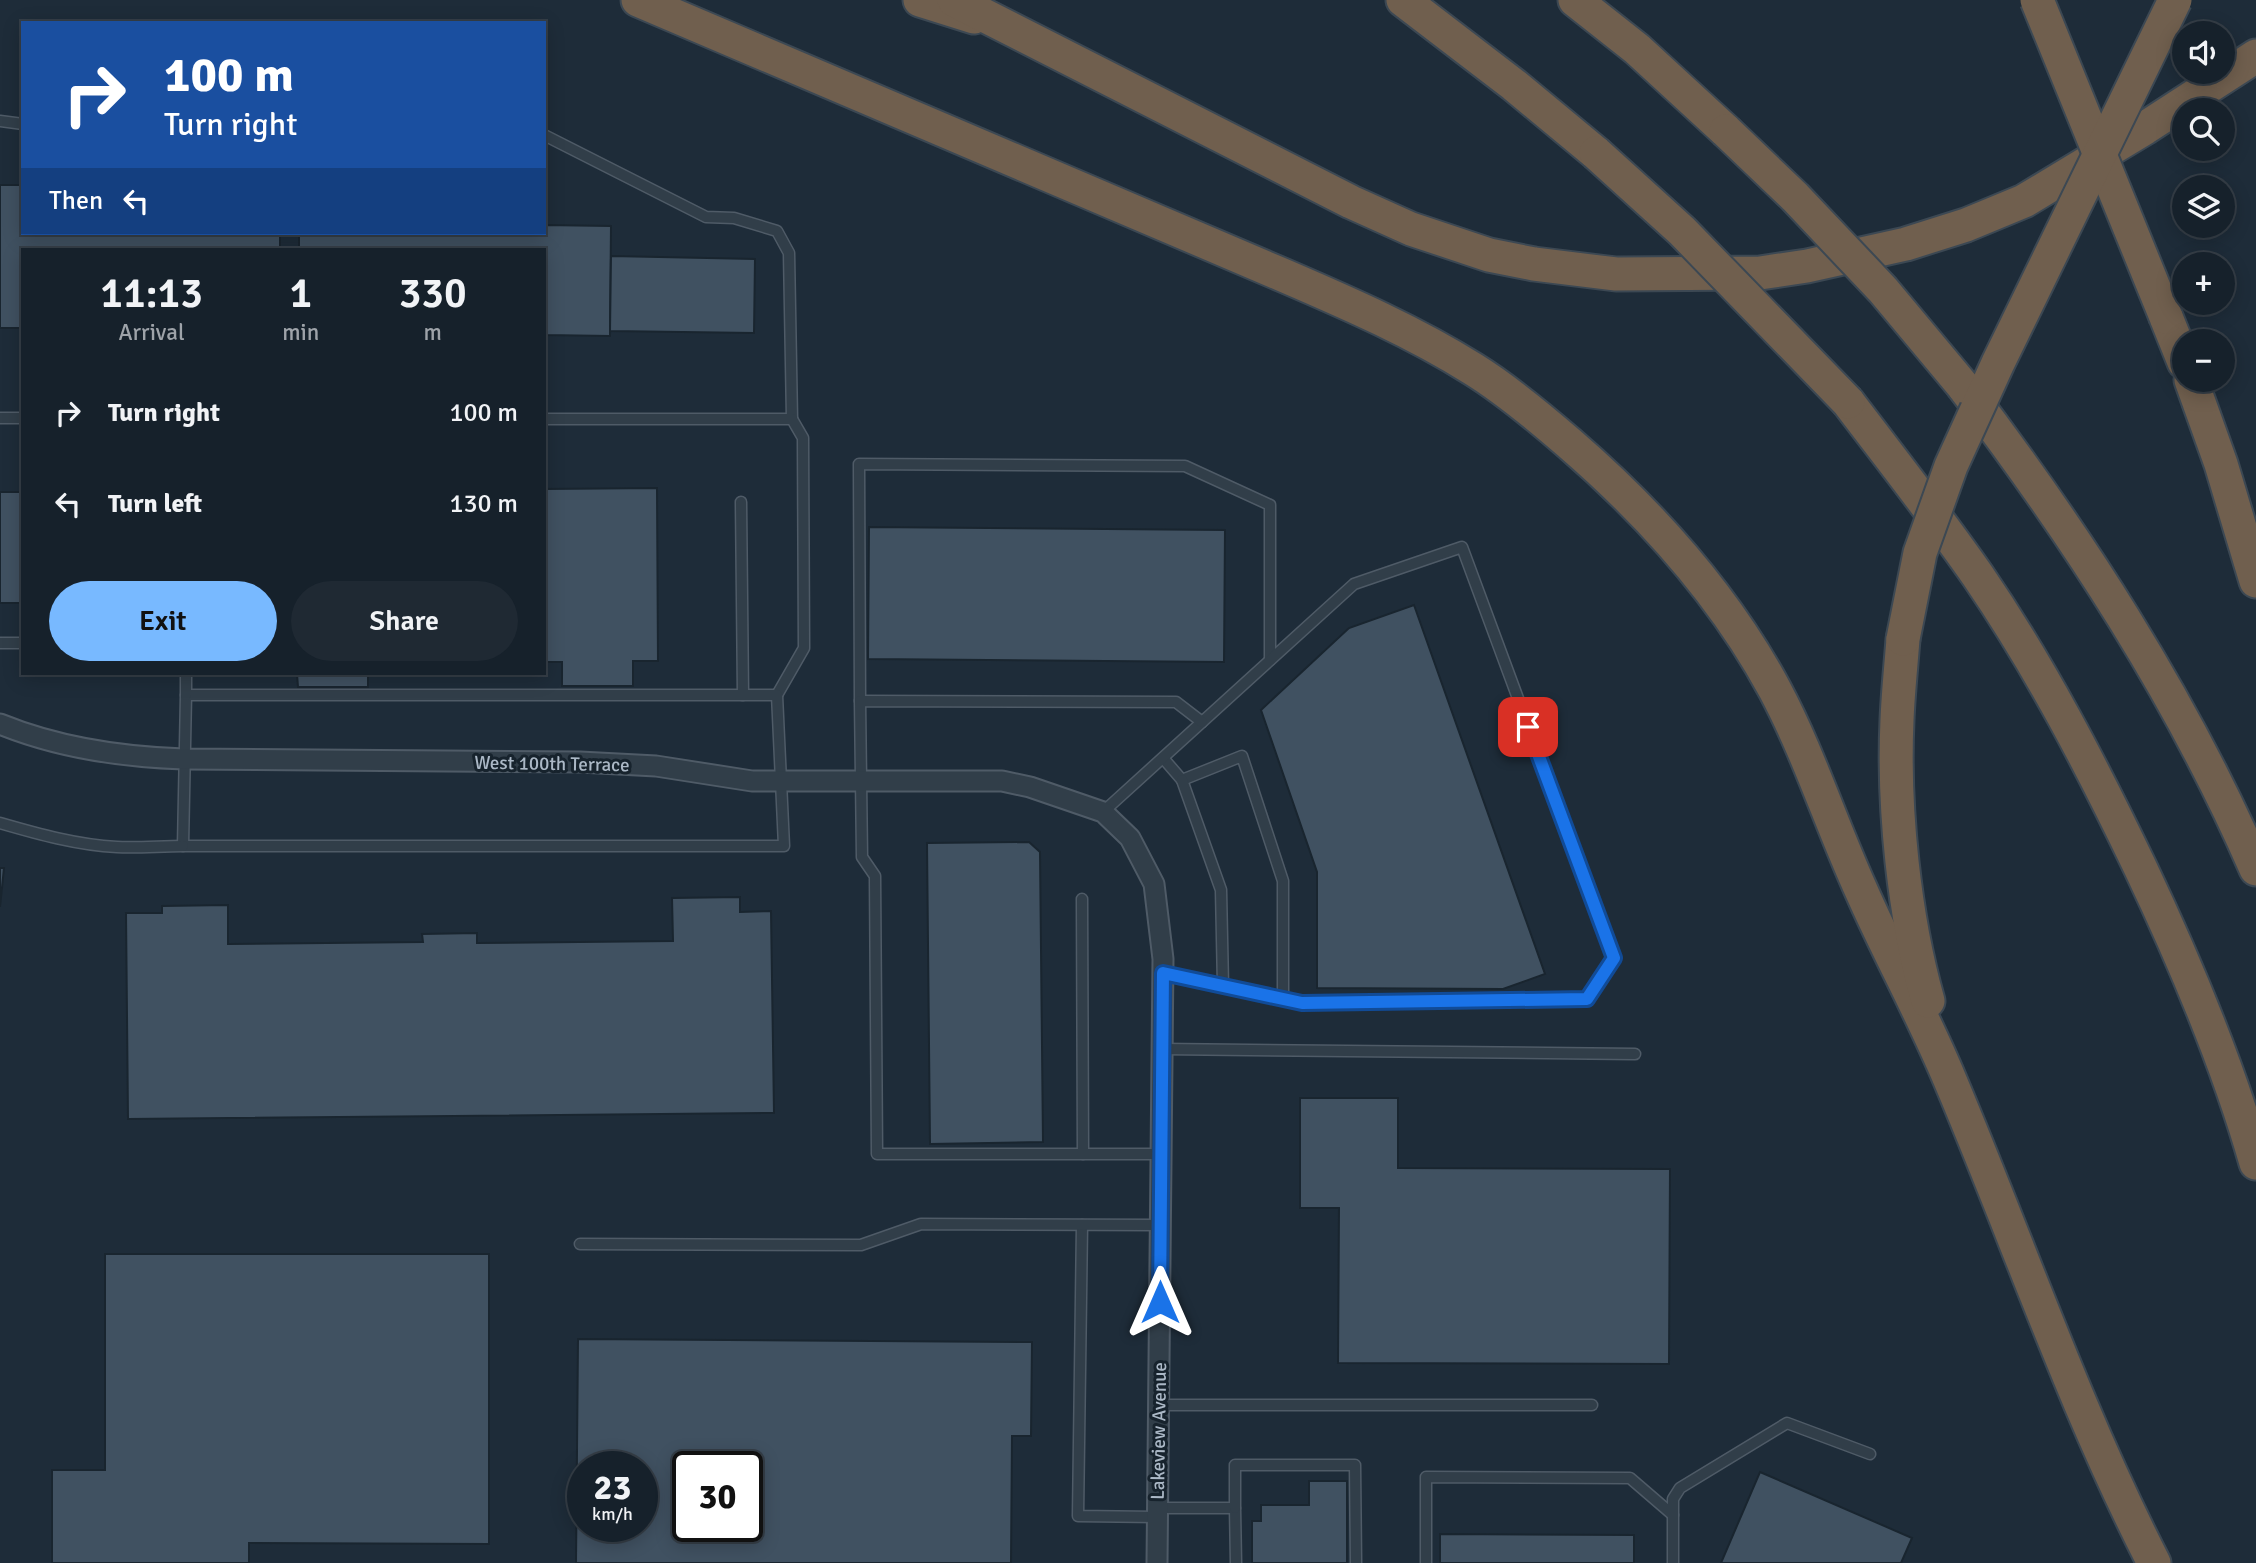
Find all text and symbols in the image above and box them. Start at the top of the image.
map controls [2172,21,2235,392]
button: sound [2172,21,2235,84]
text: 100 m [164,45,294,105]
icon: right [49,49,140,140]
button: search [2172,98,2235,161]
text: Turn right [164,105,297,144]
button: layers [2172,175,2235,238]
icon: left [117,182,155,220]
text: Then [49,185,103,217]
button: + [2172,252,2235,315]
text: 11:13 [100,268,203,319]
text: 1 [289,268,312,319]
text: 330 [399,268,467,319]
text: Arrival [118,318,185,347]
text: min [282,318,319,347]
text: m [423,318,442,347]
button: − [2172,329,2235,392]
icon: right [49,394,87,432]
text: Turn right [108,397,220,429]
text: 100 m [449,397,518,429]
icon: left [49,485,87,523]
text: Turn left [108,488,202,520]
text: 130 m [449,488,518,520]
button: Exit [49,581,277,661]
button: Share [291,581,518,661]
pin [1498,697,1558,757]
icon: arrive [1509,708,1547,746]
street label: West 100th Terrace [474,751,630,777]
position arrow [1123,1265,1197,1339]
street label: Lakeview Avenue [1146,1362,1172,1500]
speed limit sign: 30 [672,1451,763,1542]
text: 23 [594,1466,631,1509]
text: km/h [592,1503,633,1525]

